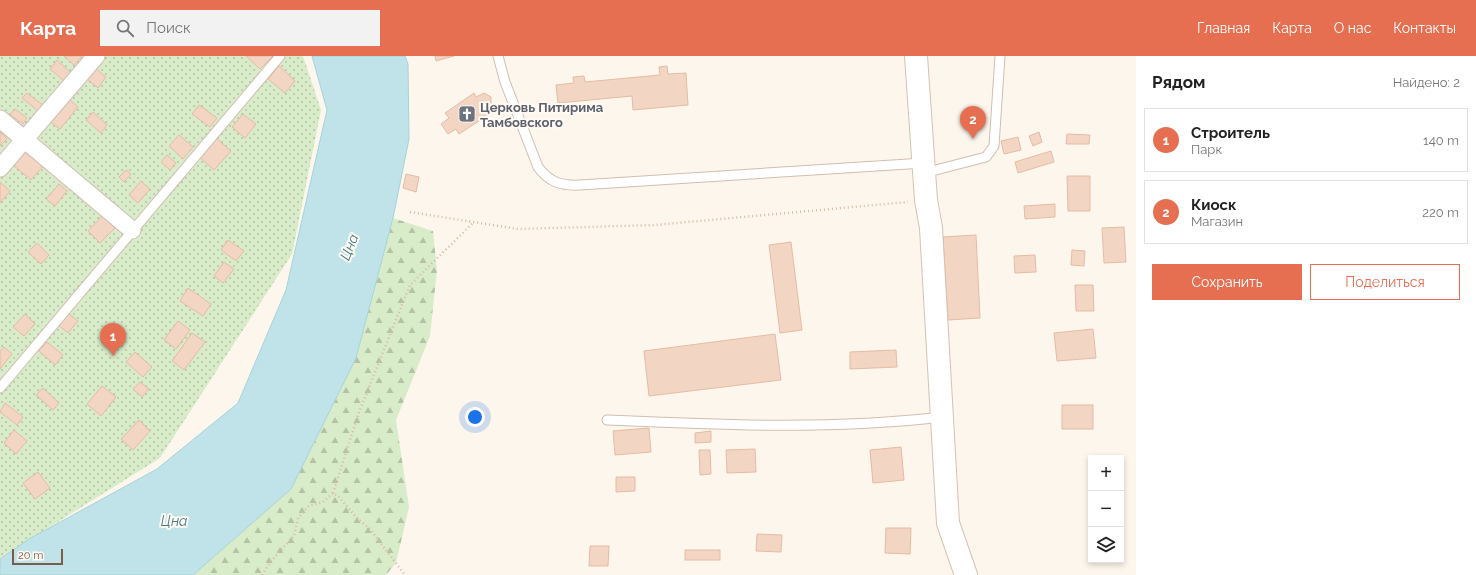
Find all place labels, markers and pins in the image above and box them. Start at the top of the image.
place label: Церковь Питирима Тамбовского [480,100,604,130]
church icon: Церковь Питирима Тамбовского [457,104,477,124]
pin: 2 [960,106,986,139]
pin: 1 [100,323,126,356]

